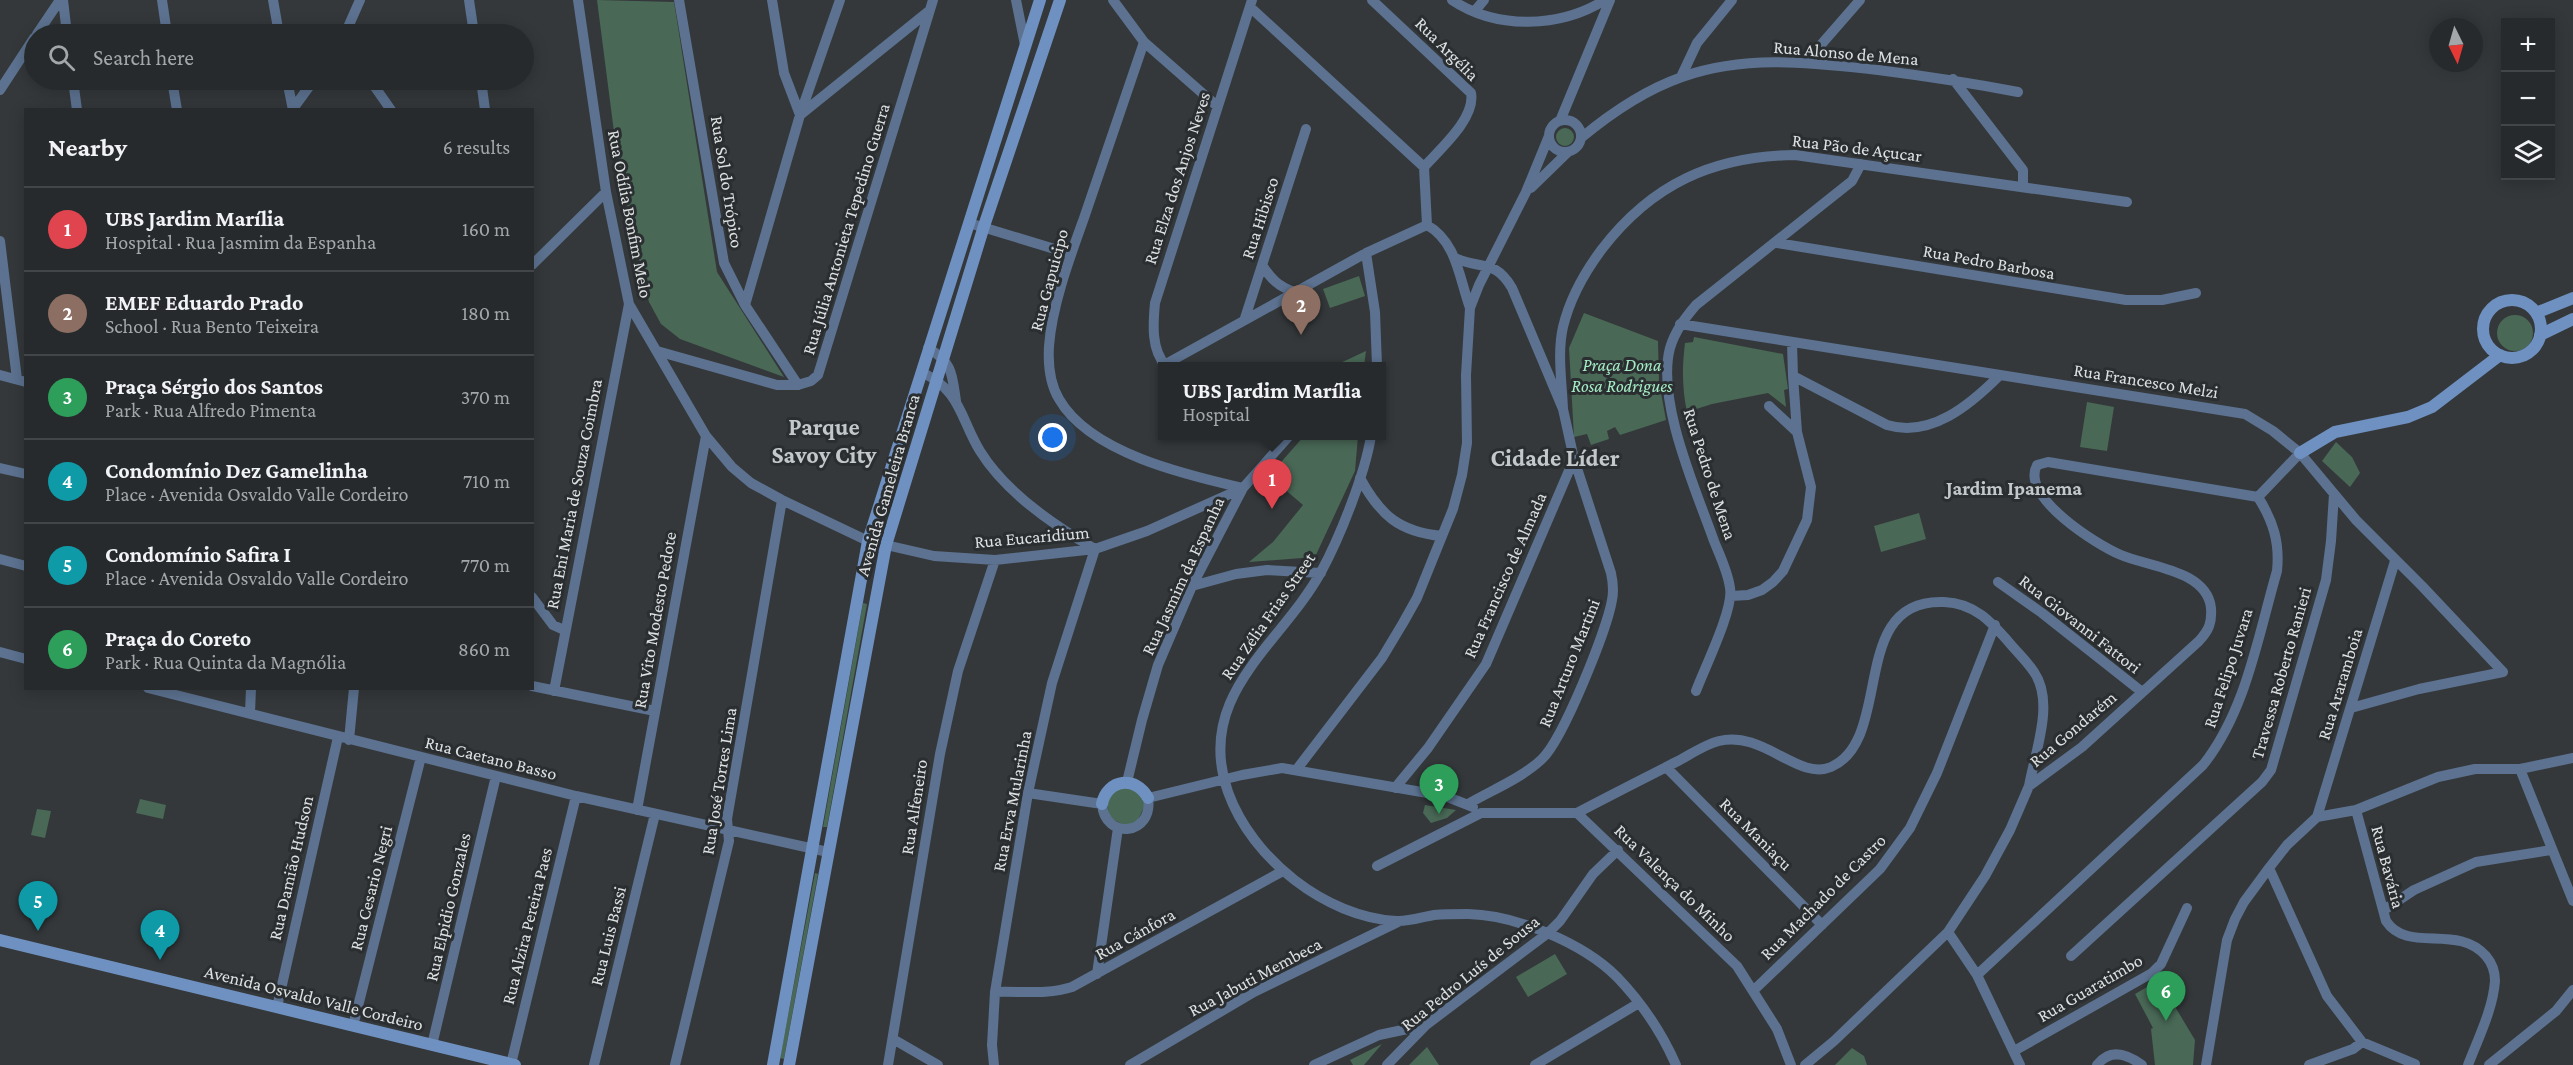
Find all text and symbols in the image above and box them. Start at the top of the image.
street label: Rua Argélia [1411,13,1483,85]
north arrow [2429,18,2483,72]
map controls [2501,18,2555,180]
button: + [2501,18,2555,72]
search box [24,24,534,90]
street label: Rua Alonso de Mena [1773,37,1919,69]
icon: search [45,41,78,74]
text: Search here [93,45,194,70]
button: − [2501,72,2555,126]
street label: Rua Elza dos Anjos Neves [1140,89,1215,267]
street label: Rua Júlia Antonieta Tepedino Guerra [798,101,894,357]
street label: Rua Sol do Trópico [707,115,747,250]
button: layers [2501,126,2555,180]
street label: Rua Odília Bonfim Melo [604,128,656,300]
street label: Rua Pão de Açucar [1791,130,1924,166]
text: Nearby [48,133,127,162]
text: 6 results [443,136,510,158]
street label: Rua Hibisco [1237,174,1283,261]
text: UBS Jardim Marília [105,206,284,231]
text: 1 [64,218,71,240]
text: 160 m [462,218,510,240]
street label: Rua Gapuicipo [1026,227,1072,333]
text: Hospital · Rua Jasmim da Espanha [105,231,376,253]
street label: Rua Pedro Barbosa [1922,241,2056,283]
pin: 2 [1282,286,1320,335]
text: EMEF Eduardo Prado [105,290,303,315]
text: 2 [62,302,73,324]
text: 180 m [461,302,510,324]
text: School · Rua Bento Teixeira [105,315,319,337]
park label: Praça Dona Rosa Rodrigues [1571,355,1673,396]
street label: Rua Francesco Melzi [2072,360,2220,402]
popup [1158,362,1386,440]
text: Praça Sérgio dos Santos [105,374,323,399]
street label: Rua Eni Maria de Souza Coimbra [542,377,606,611]
text: UBS Jardim Marília [1182,378,1362,403]
text: 3 [63,386,72,408]
text: 370 m [461,386,510,408]
street label: Avenida Gameleira Branca [852,392,924,578]
text: Park · Rua Alfredo Pimenta [105,399,316,421]
text: Hospital [1182,403,1250,425]
street label: Rua Pedro de Mena [1679,406,1741,542]
district label: Parque Savoy City [771,413,877,468]
your location [1038,423,1067,452]
district label: Cidade Líder [1490,444,1620,471]
text: Condomínio Dez Gamelinha [105,458,368,483]
pin: 1 [1252,460,1292,509]
text: 4 [62,470,73,492]
text: 710 m [463,470,510,492]
district label: Jardim Ipanema [1944,477,2082,499]
text: Place · Avenida Osvaldo Valle Cordeiro [105,483,408,505]
street label: Rua Francisco de Almada [1459,489,1551,661]
street label: Rua Jasmim da Espanha [1138,494,1228,658]
street label: Rua Eucaridium [974,522,1091,552]
street label: Rua Vito Modesto Pedote [630,530,680,710]
text: Condomínio Safira I [105,542,291,567]
street label: Rua Zélia Frias Street [1217,548,1320,683]
text: 5 [63,554,72,576]
text: 770 m [461,554,510,576]
text: Place · Avenida Osvaldo Valle Cordeiro [105,567,408,589]
street label: Rua Giovanni Fattori [2015,570,2145,678]
street label: Travessa Roberto Ranieri [2247,584,2315,761]
street label: Rua Arturo Martini [1534,596,1604,730]
street label: Rua Felipo Juvara [2199,606,2257,730]
text: Praça do Coreto [105,626,251,651]
street label: Rua Araramboia [2314,626,2366,742]
text: 6 [62,638,73,660]
text: 860 m [458,638,510,660]
text: Park · Rua Quinta da Magnólia [105,651,346,673]
street label: Rua Gondarém [2026,687,2121,771]
street label: Rua José Torres Lima [697,706,741,856]
street label: Rua Erva Mularinha [989,729,1035,873]
street label: Rua Caetano Basso [423,732,559,784]
street label: Rua Alfeneiro [897,758,931,856]
pin: 3 [1420,764,1458,814]
street label: Rua Damião Hudson [265,794,317,942]
street label: Rua Maniaçu [1716,794,1797,875]
street label: Rua Valença do Minho [1611,820,1740,946]
street label: Rua Cesario Negri [346,823,396,952]
street label: Rua Bavária [2367,823,2409,911]
street label: Rua Machado de Castro [1756,830,1890,964]
street label: Rua Elpidio Gonzales [421,831,475,983]
street label: Rua Alzira Pereira Paes [498,845,556,1007]
pin: 5 [18,882,57,931]
street label: Rua Luis Bassi [586,884,630,988]
street label: Rua Cánfora [1092,904,1178,964]
pin: 4 [140,910,180,960]
street label: Rua Pedro Luís de Sousa [1397,911,1543,1035]
street label: Rua Jabuti Membeca [1185,933,1325,1021]
street label: Rua Guaratimbo [2034,950,2146,1026]
street label: Avenida Osvaldo Valle Cordeiro [203,961,425,1035]
pin: 6 [2146,972,2186,1021]

